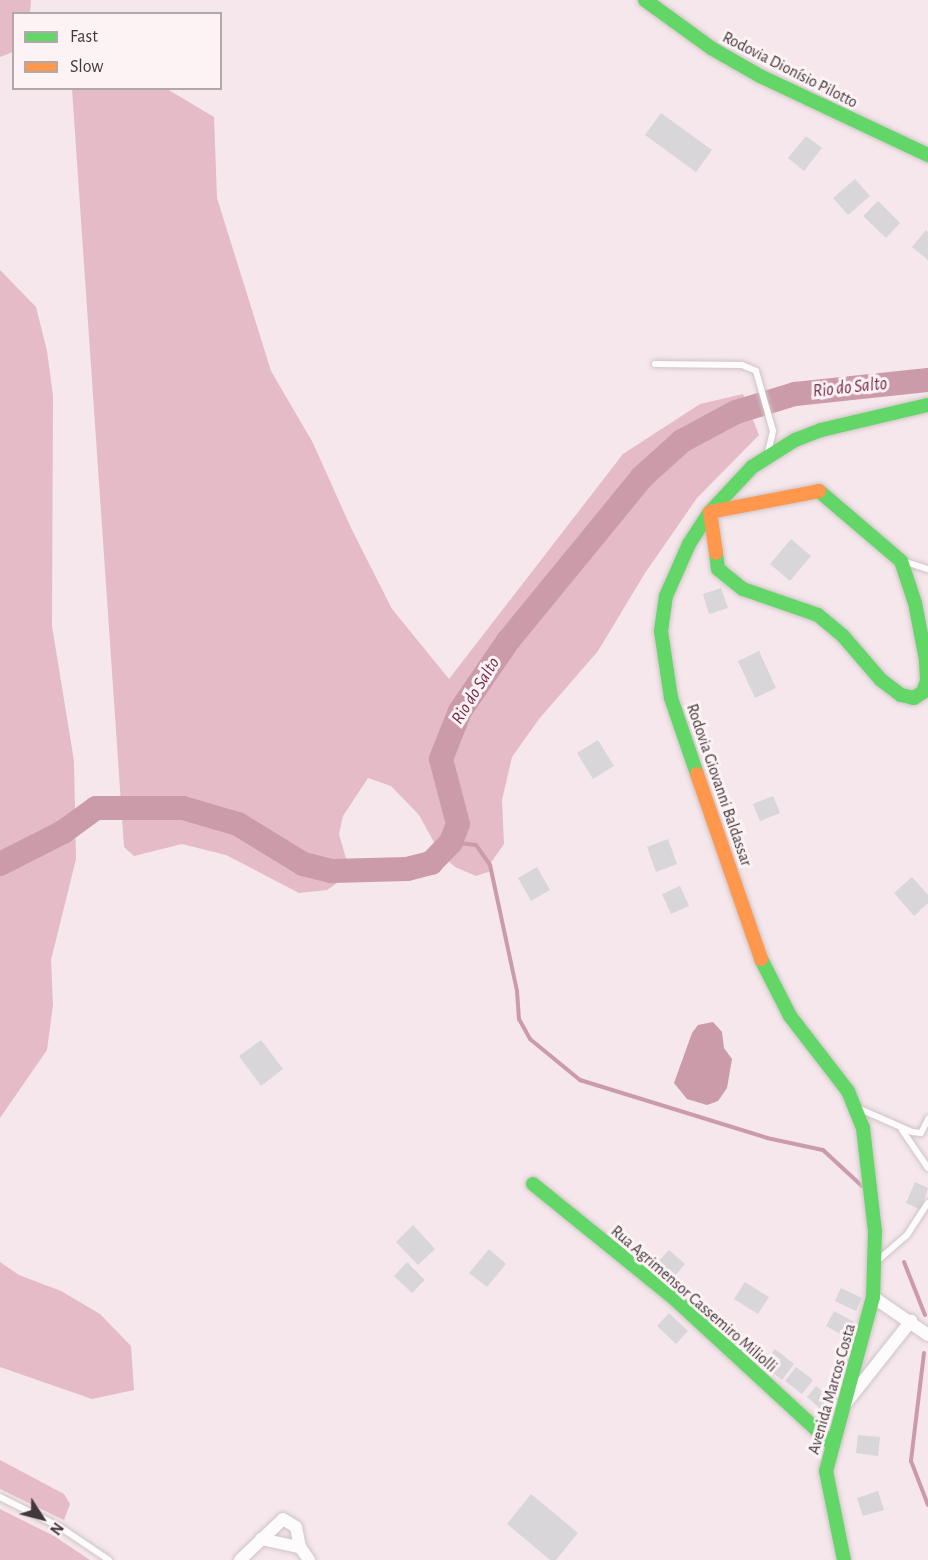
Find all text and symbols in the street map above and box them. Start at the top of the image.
legend [12,12,222,90]
text: Fast [70,28,98,46]
street label: Rodovia Dionísio Pilotto [719,28,861,112]
text: Slow [70,58,103,76]
water label: Rio do Salto [812,373,888,403]
water label: Rio do Salto [447,654,505,728]
street label: Rodovia Giovanni Baldassar [682,701,756,869]
street label: Rua Agrimensor Cassemiro Miliolli [607,1222,781,1376]
street label: Avenida Marcos Costa [804,1321,860,1457]
north arrow [12,1488,72,1548]
text: N [47,1519,66,1538]

